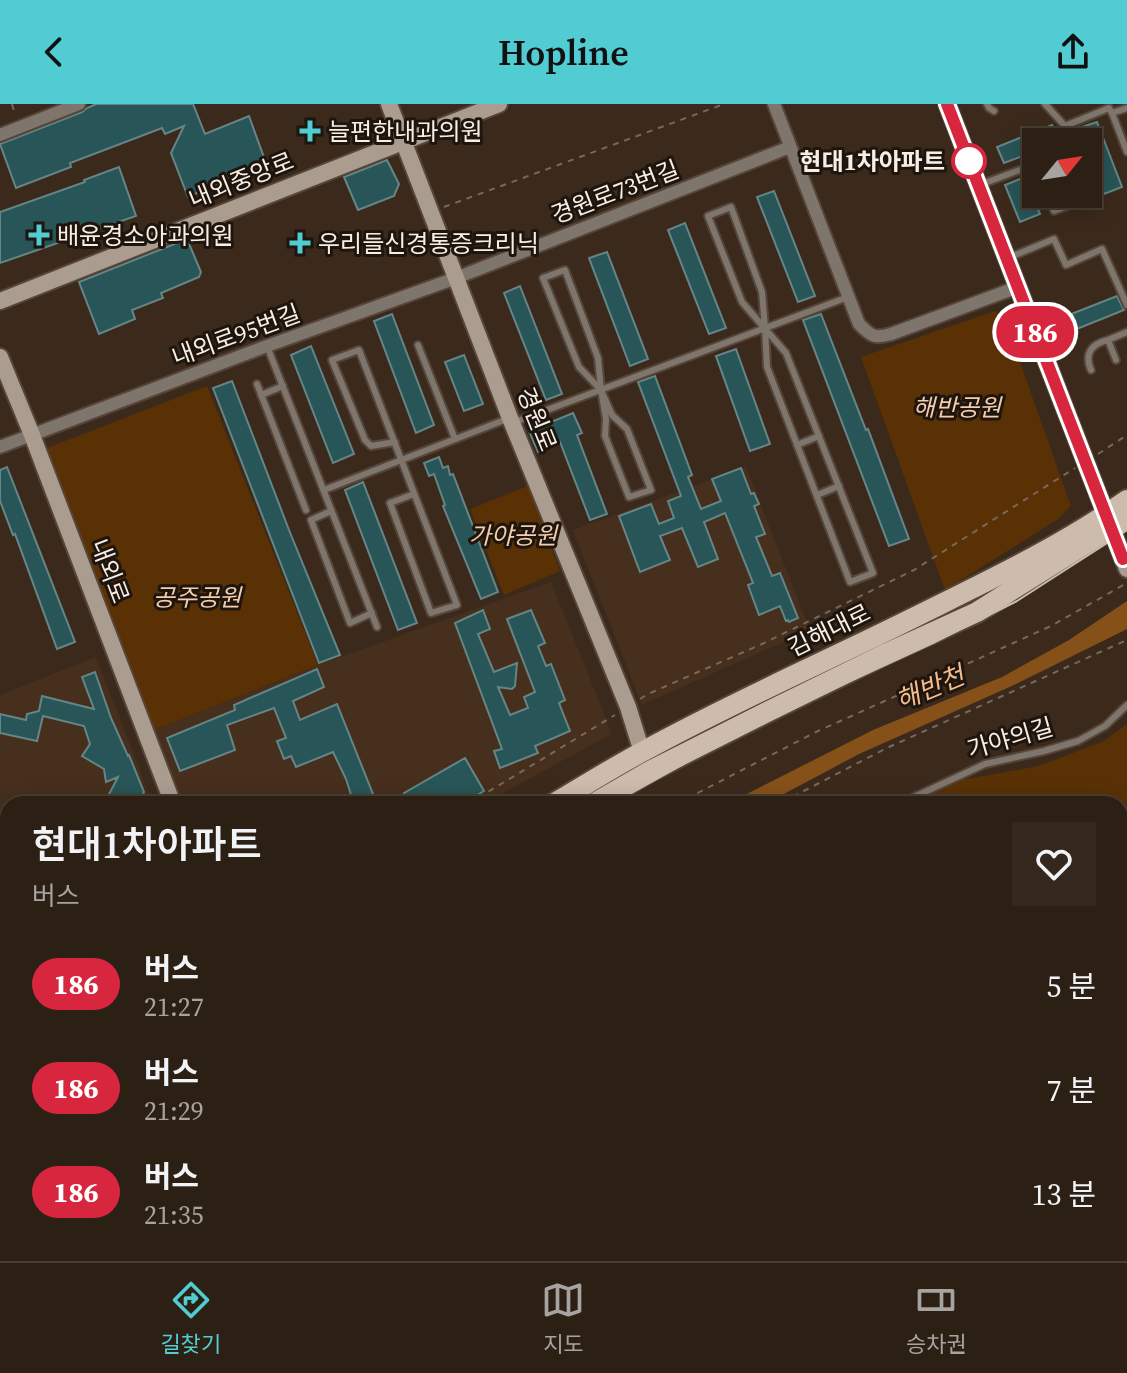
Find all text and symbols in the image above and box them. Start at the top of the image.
text: Hopline [498,28,629,77]
icon: back [32,30,76,74]
icon: share [1051,30,1095,74]
place label: 늘편한내과의원 [328,115,483,148]
marker: 늘편한내과의원 [299,120,321,142]
north arrow [1022,128,1102,208]
map controls [1022,128,1102,208]
street label: 내외중앙로 [184,144,298,216]
marker: 현대1차아파트 [952,144,986,178]
place label: 현대1차아파트 [800,145,945,178]
street label: 경원로73번길 [546,153,684,231]
place label: 배윤경소아과의원 [57,219,234,252]
marker: 배윤경소아과의원 [28,224,50,246]
place label: 우리들신경통증크리닉 [318,227,539,260]
marker: 우리들신경통증크리닉 [289,232,311,254]
street label: 내외로95번길 [167,297,305,373]
line badge: 186 [989,306,1081,358]
text: 186 [1012,313,1058,351]
street label: 경원로 [509,382,565,456]
park label: 해반공원 [913,391,1003,424]
park label: 가야공원 [469,519,559,552]
street label: 내외로 [83,534,137,608]
park label: 공주공원 [153,581,243,614]
street label: 김해대로 [782,596,876,664]
water label: 해반천 [890,656,973,719]
street label: 가야의길 [963,710,1057,766]
text: 현대1차아파트 [32,819,262,871]
button: heart [1012,822,1096,906]
text: 버스 [32,878,80,914]
text: 버스 [144,948,199,989]
text: 186 [53,965,99,1003]
text: 5 분 [1046,966,1096,1007]
text: 21:27 [144,989,204,1025]
text: 버스 [144,1052,199,1093]
text: 186 [53,1069,99,1107]
text: 7 분 [1046,1070,1096,1111]
text: 21:29 [144,1093,204,1129]
text: 버스 [144,1156,199,1197]
text: 186 [53,1173,99,1211]
text: 13 분 [1031,1174,1096,1215]
text: 21:35 [144,1197,204,1233]
tab: 길찾기 [160,1278,221,1359]
tab: 지도 [541,1278,585,1359]
tab: 승차권 [906,1278,967,1359]

